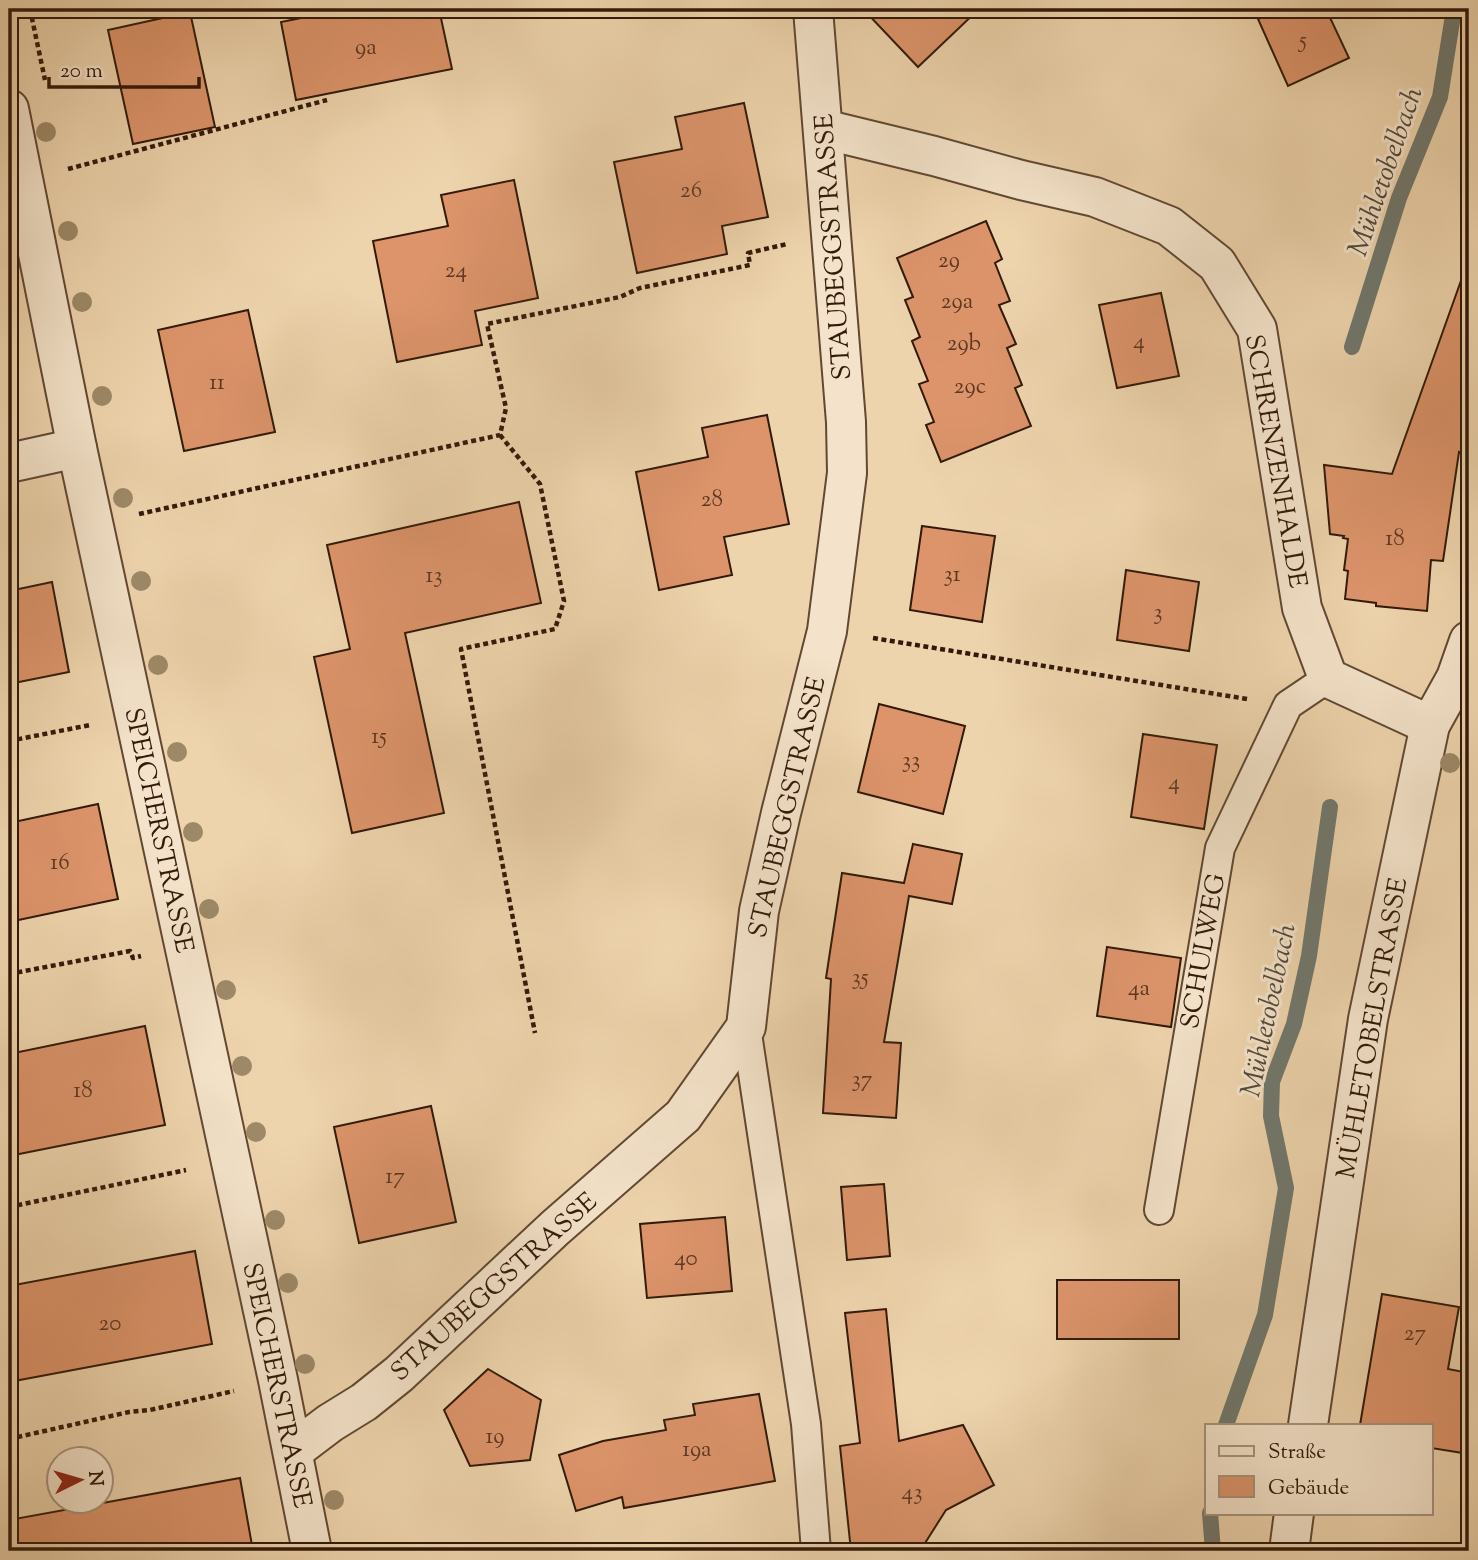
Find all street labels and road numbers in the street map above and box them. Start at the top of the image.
street label: STAUBEGGSTRASSE [807,112,862,381]
street label: SCHRENZENHALDE [1234,332,1315,591]
street label: STAUBEGGSTRASSE [740,673,837,942]
street label: SPEICHERSTRASSE [113,705,202,957]
street label: SCHULWEG [1173,871,1236,1032]
street label: MÜHLETOBELSTRASSE [1329,875,1418,1182]
street label: STAUBEGGSTRASSE [383,1185,606,1391]
street label: SPEICHERSTRASSE [231,1260,320,1512]

